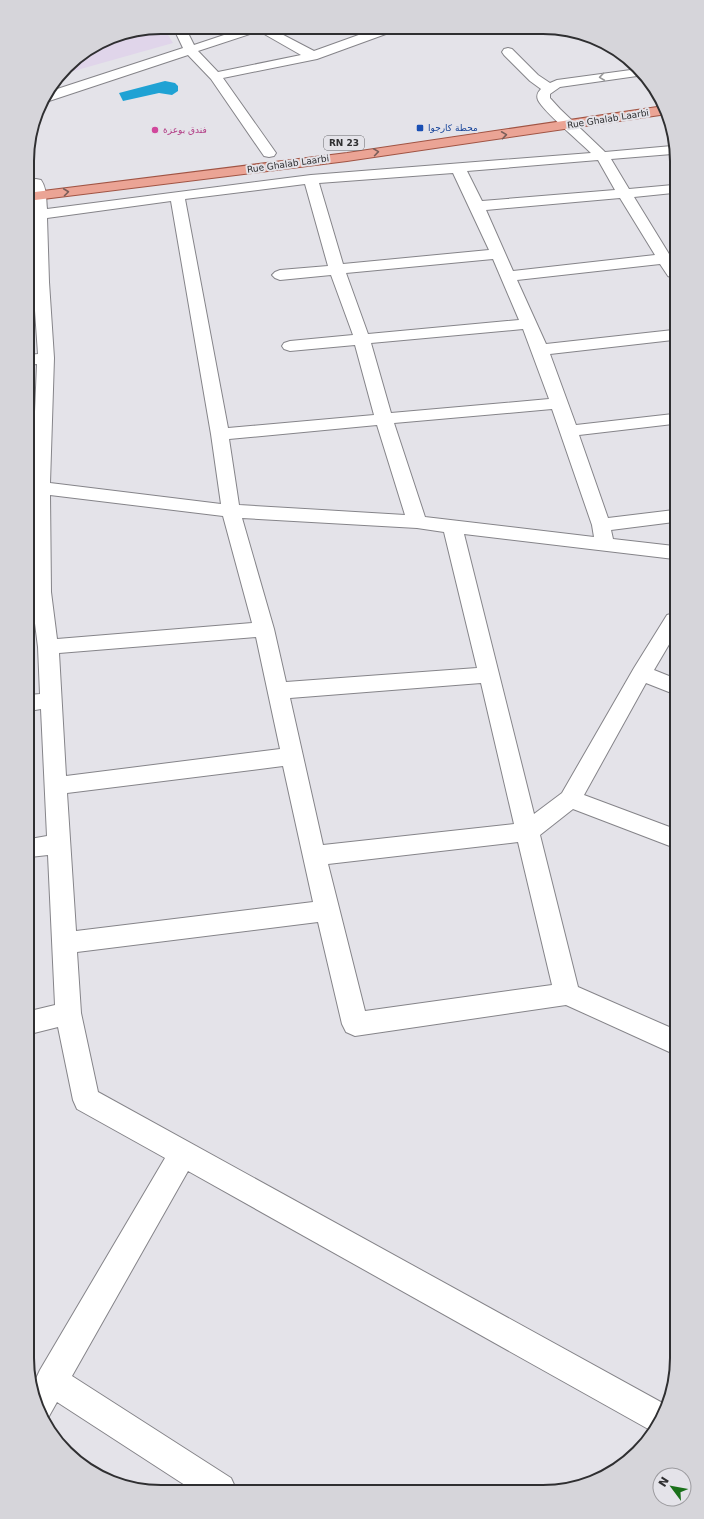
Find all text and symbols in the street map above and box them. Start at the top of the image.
one-way arrow [599,72,605,81]
street label: Rue Ghalab Laarbi [566,108,650,130]
marker: محطة كارجوا [415,123,425,133]
place label: محطة كارجوا [428,123,478,133]
marker: فندق بوعزة [150,125,160,135]
place label: فندق بوعزة [163,125,207,135]
one-way arrow [501,131,508,140]
road number: RN 23 [324,136,364,150]
one-way arrow [373,148,379,157]
street label: Rue Ghalab Laarbi [246,153,330,175]
one-way arrow [63,188,69,197]
north arrow [652,1467,692,1507]
text: N [656,1475,672,1489]

